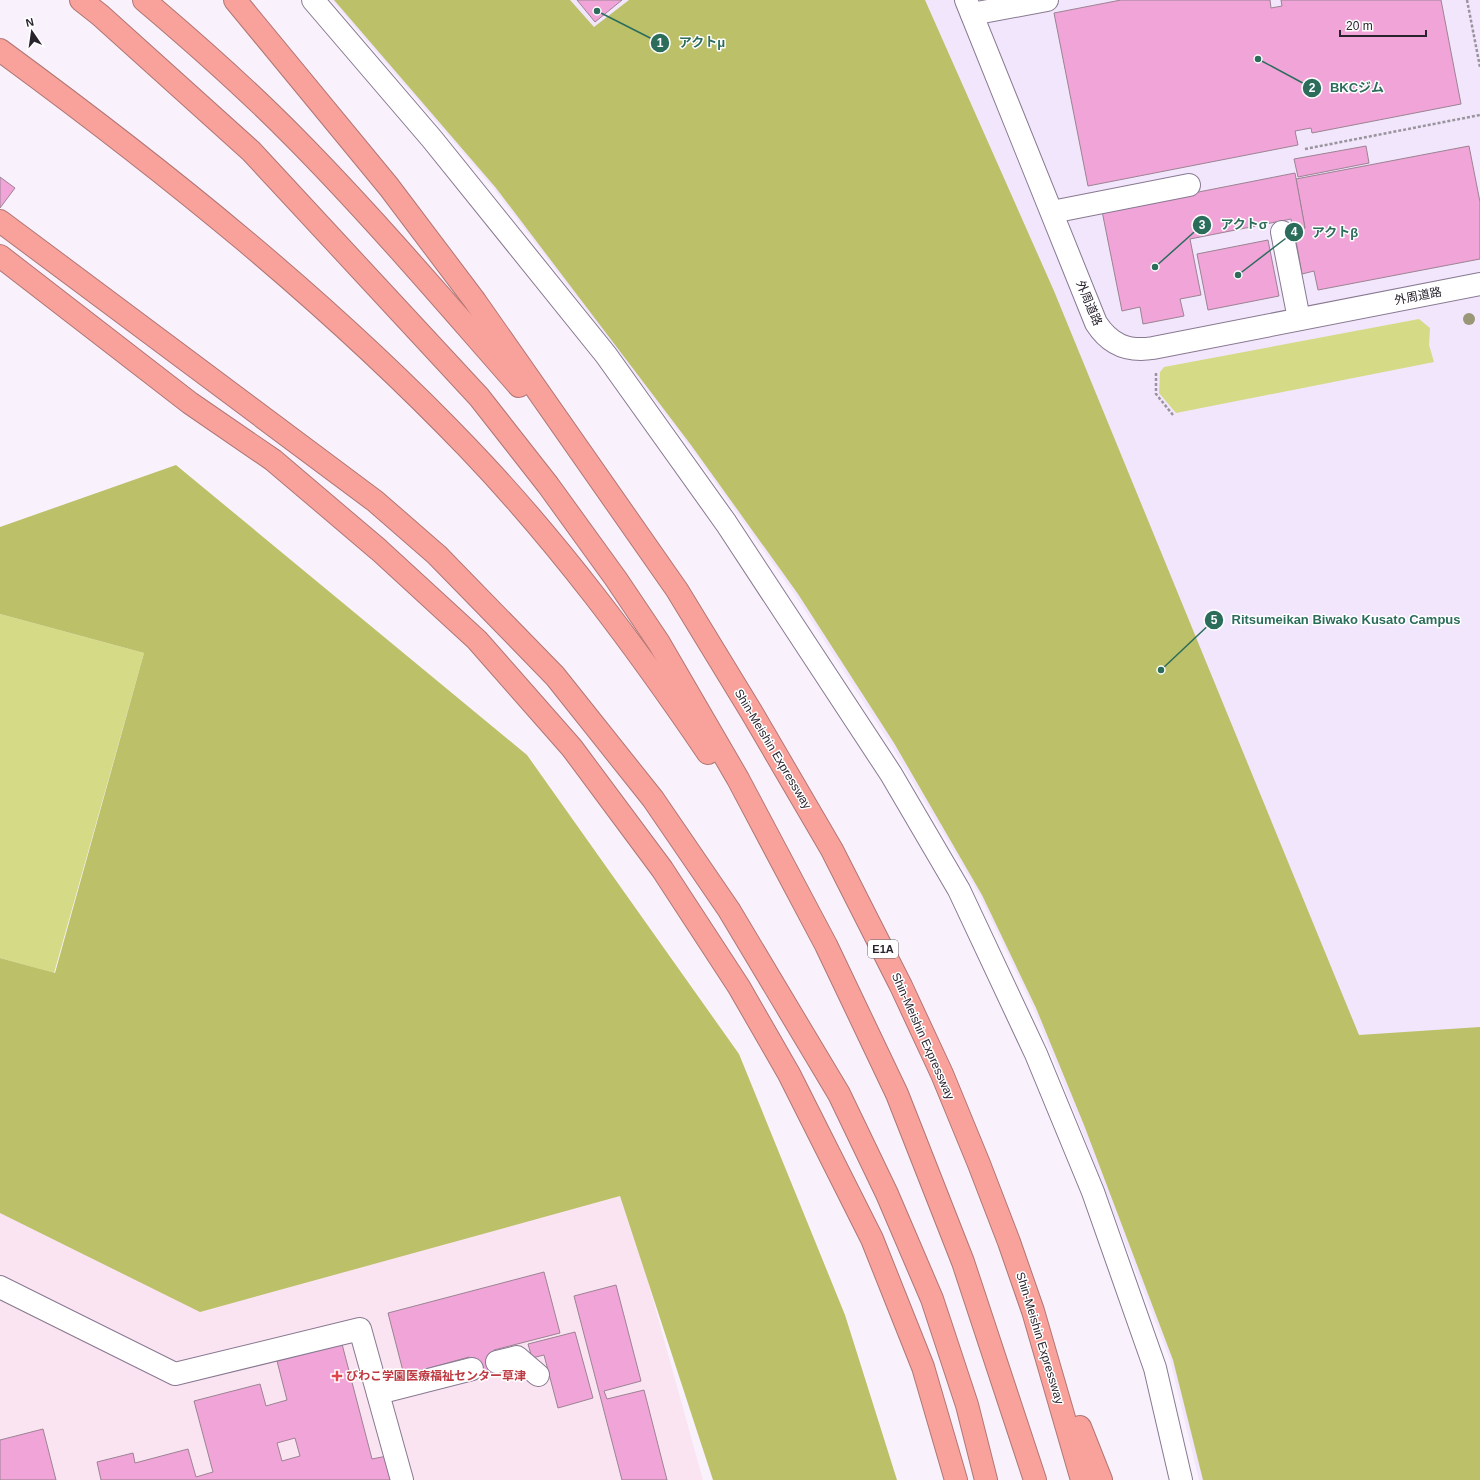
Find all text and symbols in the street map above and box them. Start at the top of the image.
north arrow [12,12,52,52]
scale bar [1340,12,1426,38]
text: N [25,16,35,29]
text: 20 m [1346,19,1373,33]
callout: アクトμ [650,30,733,55]
text: アクトμ [679,35,725,50]
text: 1 [657,36,664,50]
callout: BKCジム [1302,75,1392,100]
text: BKCジム [1330,80,1384,95]
text: 2 [1309,81,1316,95]
callout: アクトσ [1192,212,1276,237]
text: アクトσ [1220,217,1268,232]
text: 3 [1199,218,1206,232]
callout: アクトβ [1284,220,1367,245]
text: 4 [1291,225,1298,239]
text: アクトβ [1312,225,1358,240]
street label: 外周道路 [1073,278,1105,328]
street label: 外周道路 [1393,285,1443,307]
callout: Ritsumeikan Biwako Kusato Campus [1204,607,1469,632]
text: Ritsumeikan Biwako Kusato Campus [1232,612,1461,627]
text: 5 [1211,613,1218,627]
street label: Shin-Meishin Expressway [732,687,814,811]
road number: E1A [868,940,898,958]
street label: Shin-Meishin Expressway [889,970,957,1102]
street label: Shin-Meishin Expressway [1013,1270,1067,1406]
place label: びわこ学園医療福祉センター草津 [346,1369,526,1383]
marker: びわこ学園医療福祉センター草津 [331,1370,343,1382]

